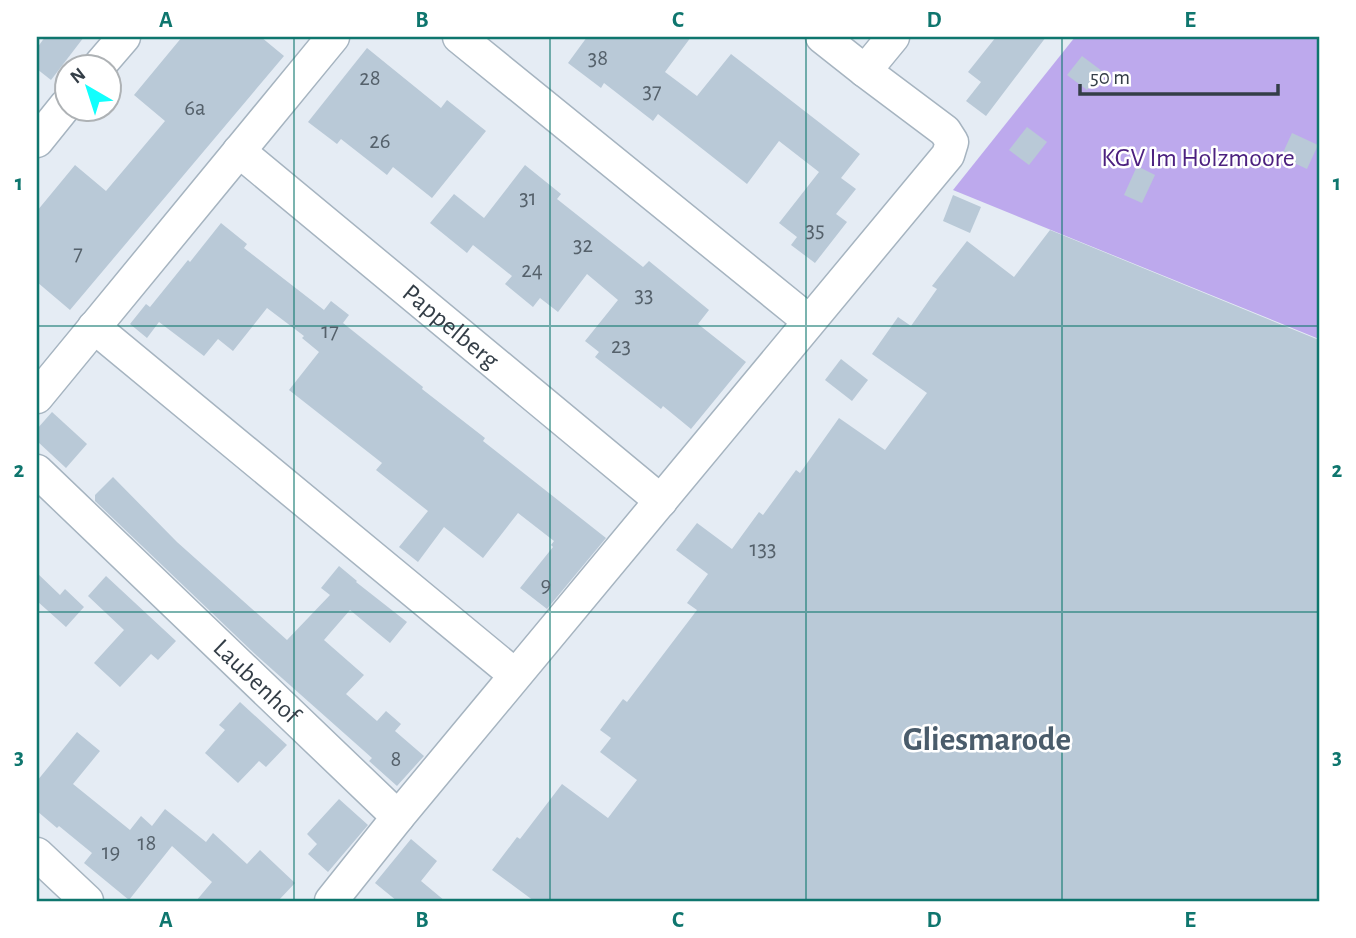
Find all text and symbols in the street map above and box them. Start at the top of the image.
text: A [159,9,173,32]
text: B [415,9,429,32]
text: C [672,9,684,32]
text: D [926,9,942,32]
text: E [1184,9,1196,32]
house number: 38 [588,47,608,70]
north arrow [52,52,122,122]
scale bar [1080,52,1277,96]
text: N [67,64,89,87]
house number: 28 [359,67,381,90]
text: 50 m [1090,67,1130,88]
house number: 37 [642,80,662,103]
house number: 6a [184,97,206,120]
house number: 26 [369,130,391,153]
park label: KGV Im Holzmoore [1101,145,1295,171]
text: 1 [15,172,23,195]
text: 1 [1333,172,1341,195]
house number: 31 [519,187,537,210]
house number: 35 [805,219,825,242]
house number: 32 [573,234,593,257]
house number: 7 [73,242,83,265]
house number: 24 [521,259,543,282]
street label: Pappelberg [398,279,504,374]
house number: 33 [635,284,653,307]
house number: 17 [321,320,339,343]
house number: 23 [611,335,631,358]
text: 2 [14,459,25,482]
text: 2 [1332,459,1343,482]
house number: 133 [750,538,776,561]
house number: 9 [541,574,551,597]
street label: Laubenhof [208,634,306,730]
district label: Gliesmarode [903,724,1071,757]
text: 3 [14,746,24,769]
text: 3 [1332,746,1342,769]
house number: 8 [391,748,401,771]
house number: 18 [138,832,156,855]
house number: 19 [102,841,120,864]
text: A [159,909,173,932]
text: B [415,909,429,932]
text: C [672,909,684,932]
text: D [926,909,942,932]
text: E [1184,909,1196,932]

